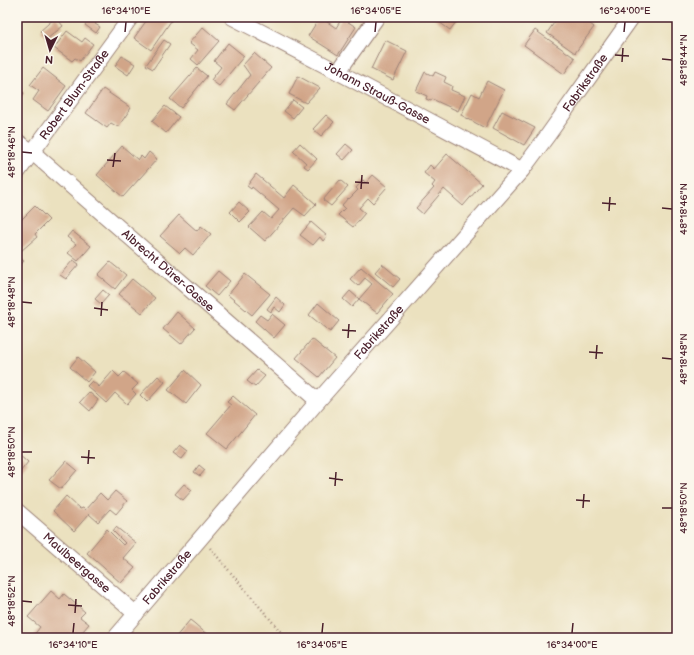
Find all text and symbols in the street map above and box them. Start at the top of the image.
text: 16°34'10"E [102,5,151,17]
text: 16°34'05"E [351,5,402,17]
text: 16°34'00"E [600,5,651,17]
north arrow [30,30,70,70]
text: 48°18'44"N [678,34,690,86]
street label: Robert Blum-Straße [37,47,113,143]
street label: Fabrikstraße [560,51,611,115]
text: N [44,53,54,66]
street label: Johann Strauß-Gasse [322,59,432,128]
text: 48°18'46"N [6,126,18,178]
text: 48°18'46"N [678,183,690,235]
street label: Albrecht Dürer-Gasse [118,226,217,315]
text: 48°18'48"N [6,276,18,328]
street label: Fabrikstraße [351,302,407,363]
text: 48°18'48"N [678,333,690,385]
text: 48°18'50"N [6,426,18,478]
text: 48°18'50"N [678,482,690,534]
street label: Maulbeergasse [40,530,113,596]
street label: Fabrikstraße [140,547,195,608]
text: 48°18'52"N [6,575,18,627]
text: 16°34'10"E [49,639,98,651]
text: 16°34'05"E [297,639,348,651]
text: 16°34'00"E [547,639,598,651]

